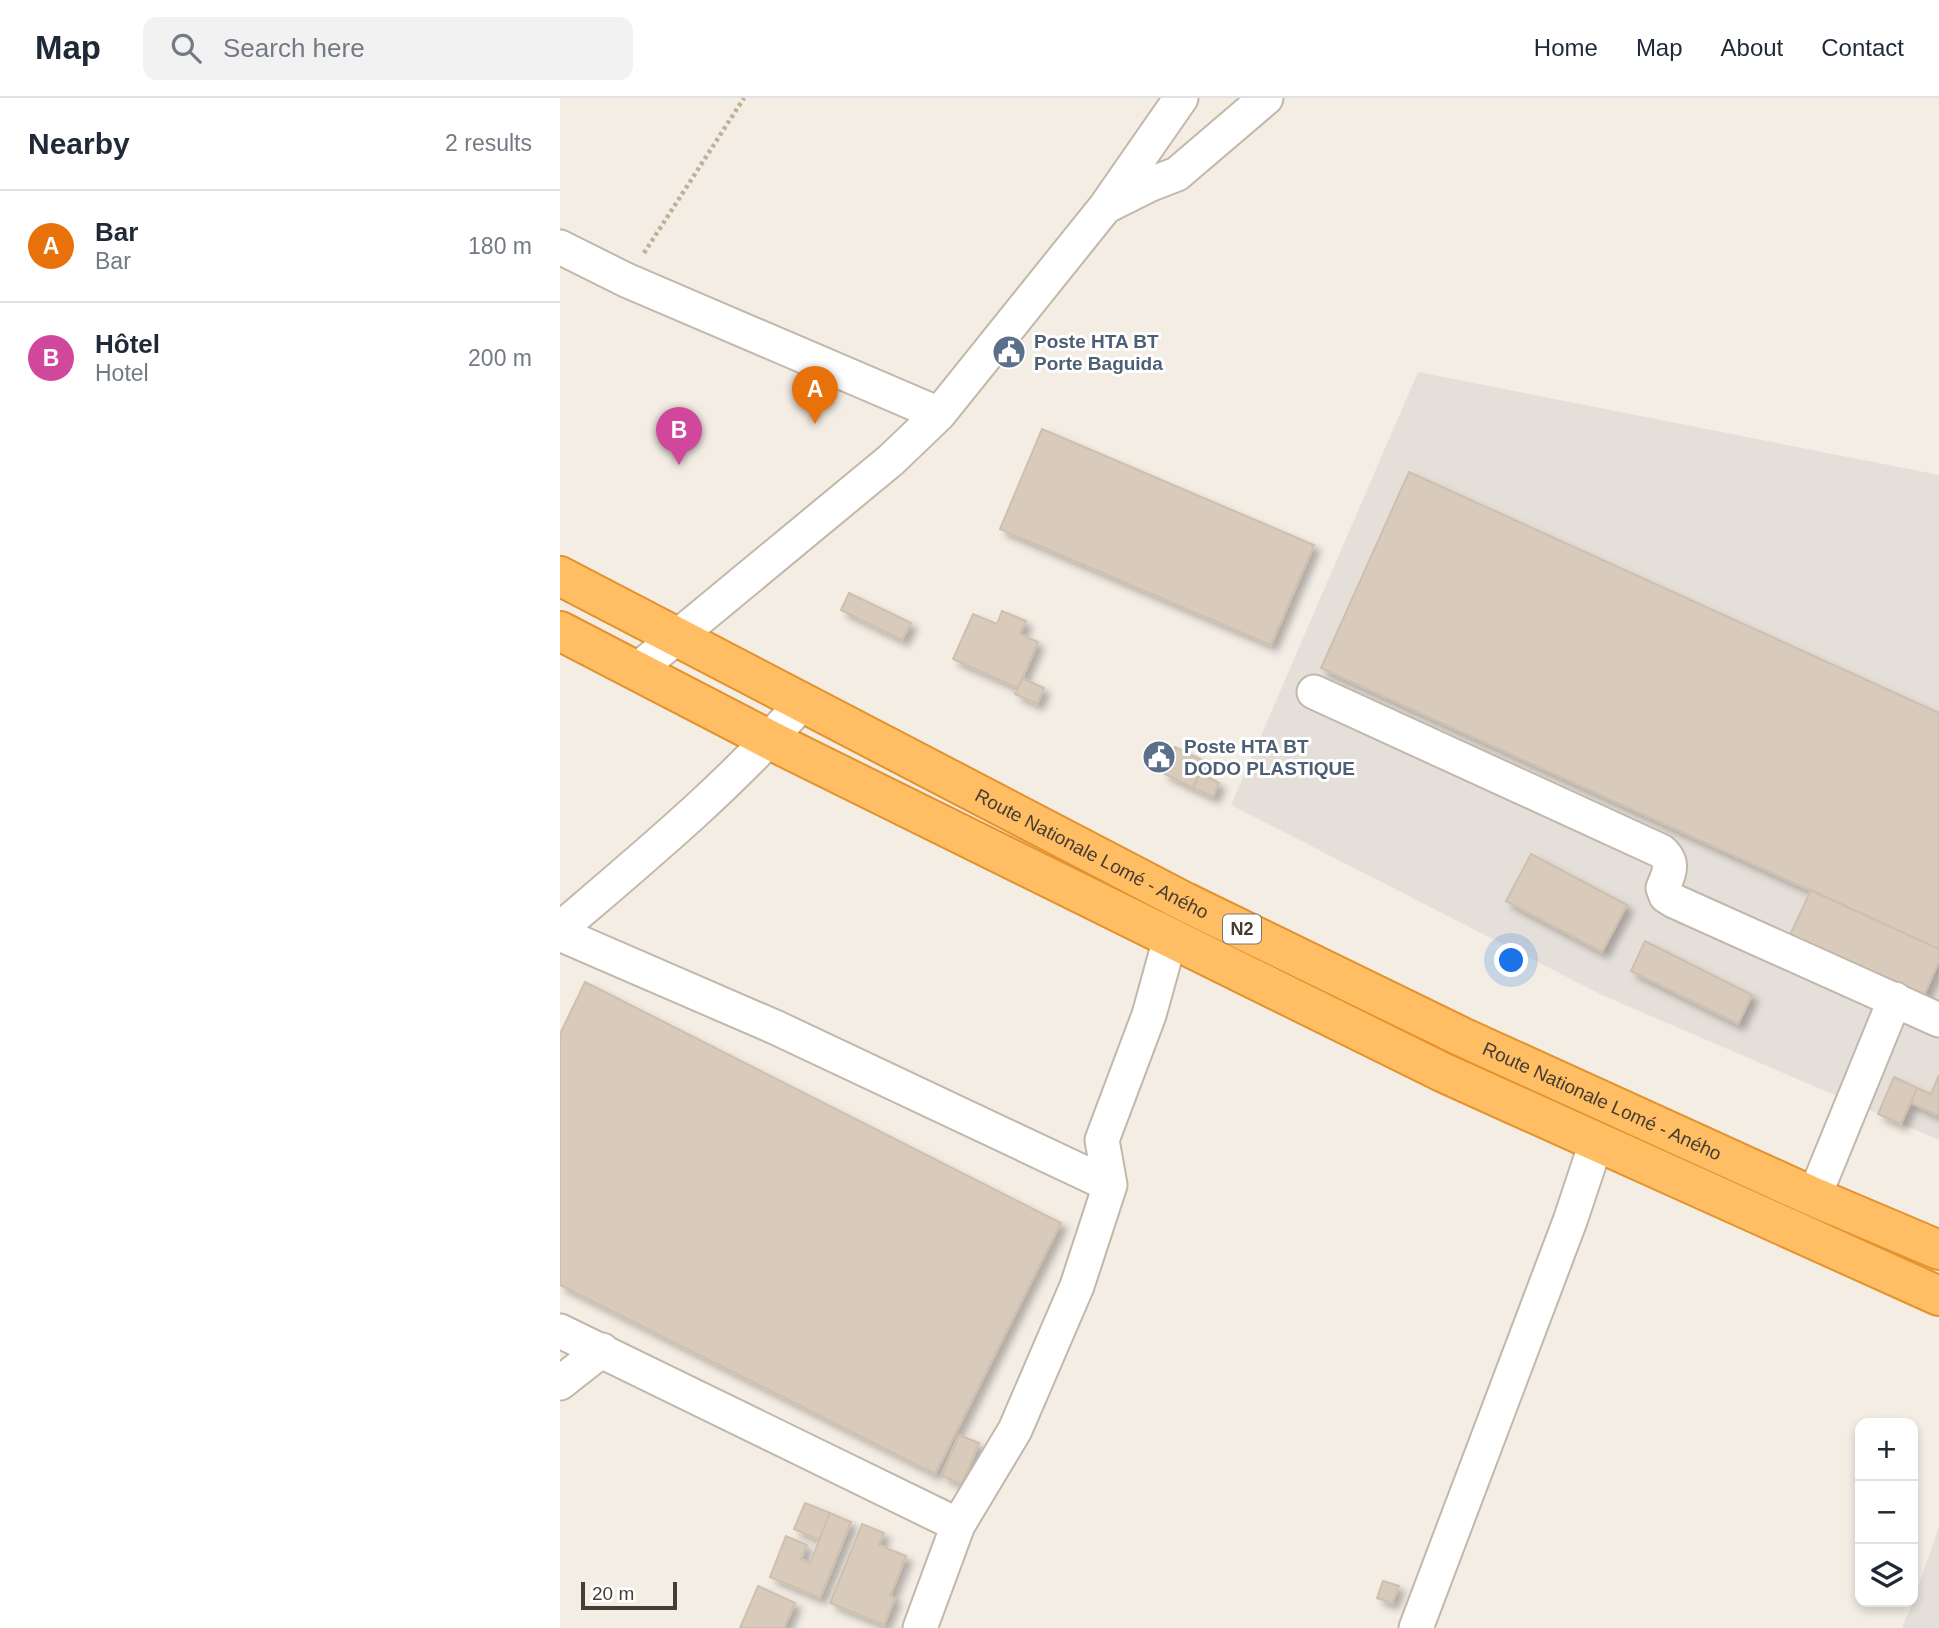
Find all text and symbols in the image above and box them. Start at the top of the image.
search box [143,17,633,80]
text: Map [35,29,101,66]
icon: search [167,29,205,67]
text: Search here [223,33,365,63]
text: Home [1534,34,1598,61]
text: Map [1636,34,1683,61]
text: About [1721,34,1783,61]
text: Contact [1821,34,1904,61]
text: Nearby [28,127,130,160]
text: 2 results [445,130,532,156]
text: Bar [95,217,138,247]
text: A [43,233,59,259]
text: 180 m [468,233,532,259]
text: Bar [95,248,131,274]
text: Hôtel [95,329,160,359]
place label: Poste HTA BT Porte Baguida [1034,331,1163,374]
public building icon: Poste HTA BT Porte Baguida [990,333,1028,371]
text: B [43,345,59,371]
text: 200 m [468,345,532,371]
text: Hotel [95,360,149,386]
pin: A [792,366,838,424]
pin: B [656,407,702,465]
place label: Poste HTA BT DODO PLASTIQUE [1184,736,1355,779]
public building icon: Poste HTA BT DODO PLASTIQUE [1140,738,1178,776]
street label: Route Nationale Lomé - Aného [972,784,1212,923]
road number: N2 [1223,914,1261,944]
your location [1494,943,1528,977]
street label: Route Nationale Lomé - Aného [1479,1038,1725,1165]
map controls [1855,1418,1918,1607]
button: + [1855,1418,1918,1481]
button: − [1855,1481,1918,1544]
button: layers [1855,1544,1918,1607]
scale bar [581,1579,677,1611]
text: 20 m [592,1583,634,1604]

